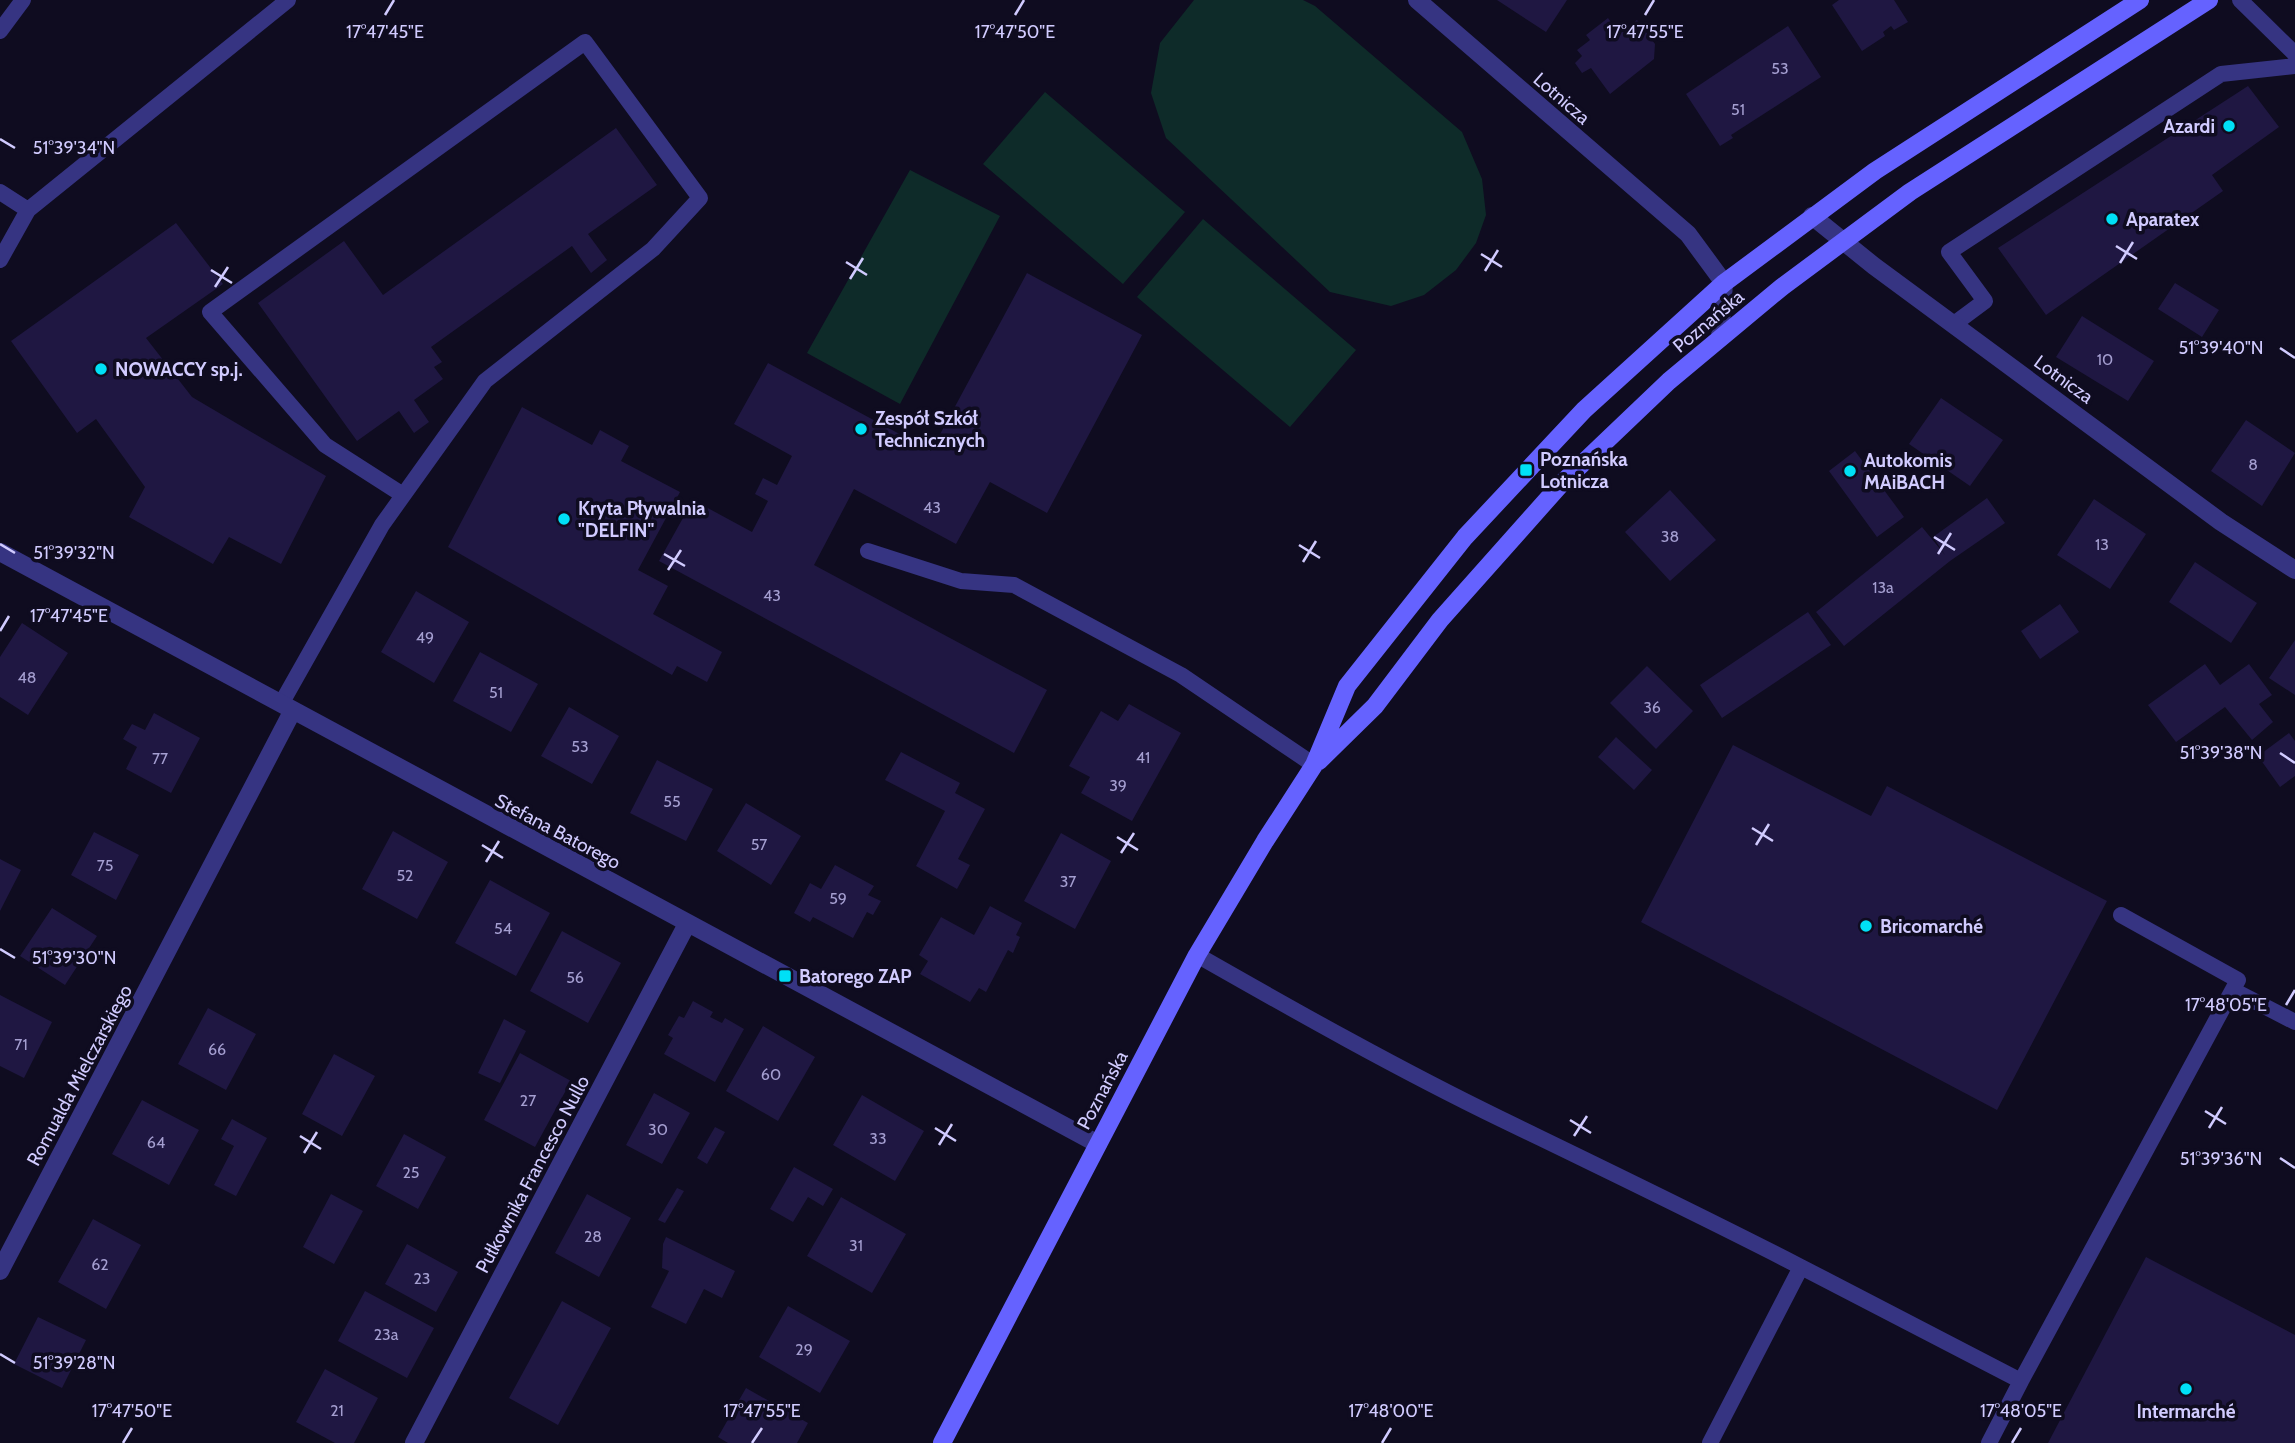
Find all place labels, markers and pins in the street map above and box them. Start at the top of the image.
place label: Azardi [2163,115,2215,138]
marker: Azardi [2221,118,2237,134]
place label: Aparatex [2126,208,2200,231]
marker: Aparatex [2104,211,2120,227]
place label: NOWACCY sp.j. [115,358,243,381]
marker: NOWACCY sp.j. [93,361,109,377]
place label: Zespół Szkół Technicznych [875,407,985,452]
marker: Zespół Szkół Technicznych [853,421,869,437]
place label: Poznańska Lotnicza [1540,448,1628,493]
place label: Autokomis MAiBACH [1864,449,1952,494]
marker: Poznańska Lotnicza [1518,462,1534,478]
marker: Autokomis MAiBACH [1842,463,1858,479]
place label: Kryta Pływalnia "DELFIN" [578,497,706,542]
marker: Kryta Pływalnia "DELFIN" [556,511,572,527]
place label: Bricomarché [1880,915,1983,938]
marker: Bricomarché [1858,918,1874,934]
place label: Batorego ZAP [799,965,912,988]
marker: Batorego ZAP [777,968,793,984]
marker: Intermarché [2178,1381,2194,1397]
place label: Intermarché [2136,1400,2236,1423]

